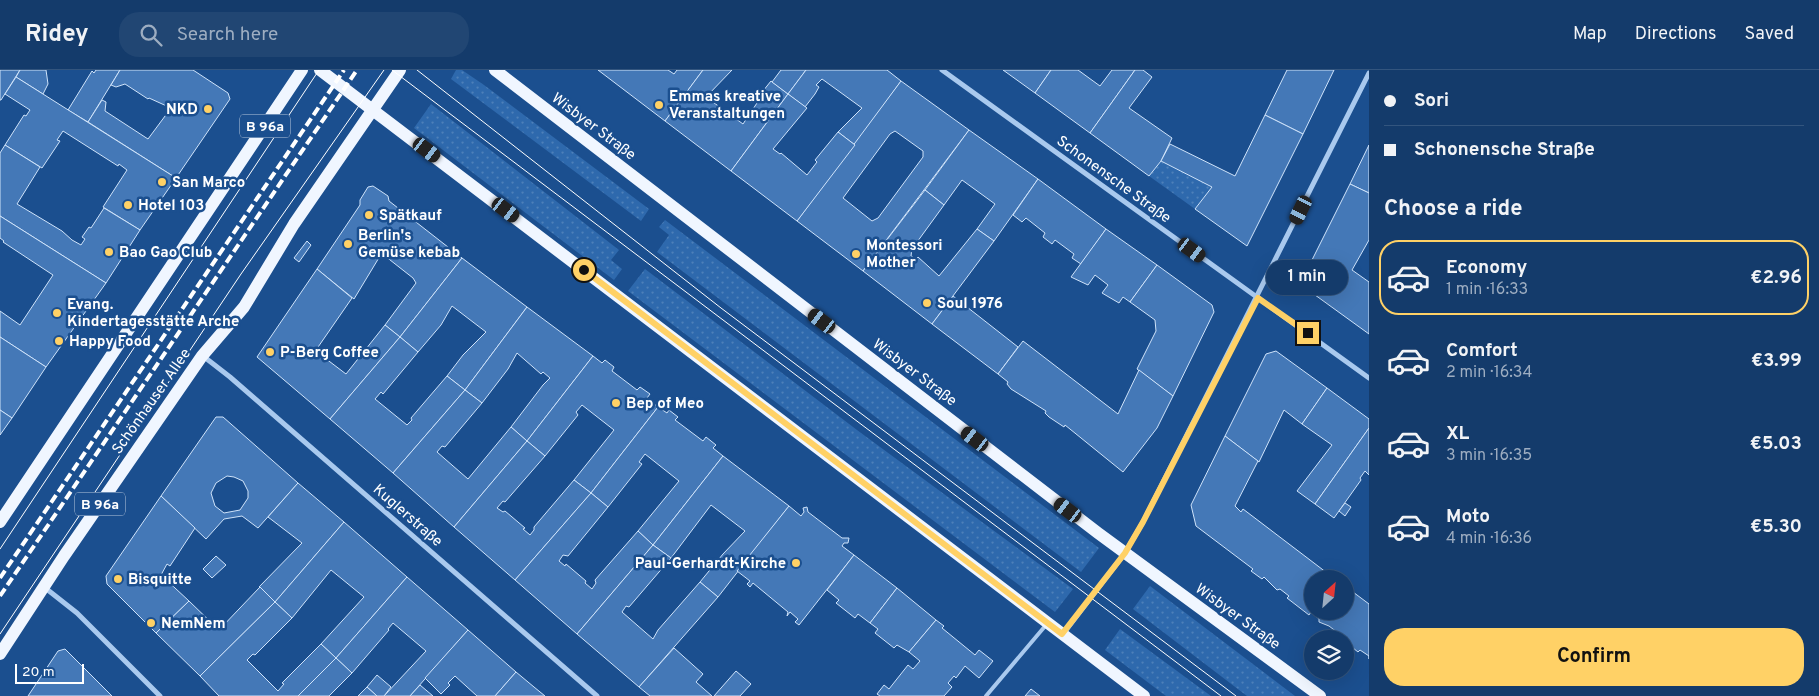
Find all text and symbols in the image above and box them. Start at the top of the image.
search box [119,12,469,57]
text: Ridey [25,20,89,50]
icon: search [137,21,165,49]
text: Search here [177,23,278,47]
text: Map [1573,23,1607,46]
text: Directions [1635,23,1717,46]
text: Saved [1745,23,1794,46]
place label: Emmas kreative Veranstaltungen [669,88,785,124]
street label: Wisbyer Straße [547,89,639,165]
text: Sori [1414,89,1449,113]
marker: Emmas kreative Veranstaltungen [653,99,665,111]
place label: NKD [166,101,198,120]
marker: NKD [202,103,214,115]
road number: B 96a [240,114,290,138]
street label: Schonensche Straße [1052,132,1174,228]
car [410,135,443,165]
text: Schonensche Straße [1414,138,1595,162]
place label: San Marco [172,174,245,193]
marker: San Marco [156,176,168,188]
car [1287,193,1314,227]
car [489,195,522,225]
text: Choose a ride [1384,196,1522,223]
place label: Hotel 103 [138,197,204,216]
marker: Hotel 103 [122,199,134,211]
place label: Spätkauf [379,207,442,226]
marker: Spätkauf [363,209,375,221]
place label: Berlin's Gemüse kebab [358,227,460,263]
car [1175,235,1208,265]
place label: Montessori Mother [866,237,943,273]
marker: Berlin's Gemüse kebab [342,238,354,250]
place label: Bao Gao Club [119,244,213,263]
marker: Bao Gao Club [103,246,115,258]
marker: Montessori Mother [850,248,862,260]
icon: car [1386,255,1431,300]
text: Economy [1446,256,1527,280]
route start [573,259,595,281]
callout: 1 min [1267,260,1349,296]
text: €2.96 [1750,266,1802,290]
text: 1 min [1288,267,1326,287]
text: 1 min · 16:33 [1446,280,1528,300]
place label: Soul 1976 [937,295,1003,314]
place label: Evang. Kindertagesstätte Arche [67,296,239,332]
marker: Soul 1976 [921,297,933,309]
car [805,306,838,336]
marker: Evang. Kindertagesstätte Arche [51,307,63,319]
route end [1297,322,1319,344]
place label: Happy Food [69,333,151,352]
marker: Happy Food [53,335,65,347]
street label: Wisbyer Straße [868,335,960,411]
icon: car [1386,338,1431,383]
text: Comfort [1446,339,1518,363]
place label: P-Berg Coffee [280,344,379,363]
street label: Schönhauser Allee [109,345,196,459]
marker: P-Berg Coffee [264,346,276,358]
text: €3.99 [1751,349,1802,373]
text: 2 min · 16:34 [1446,363,1532,383]
place label: Bep of Meo [626,395,704,414]
marker: Bep of Meo [610,397,622,409]
icon: car [1386,421,1431,466]
text: XL [1446,422,1469,446]
car [958,424,991,454]
text: €5.03 [1750,432,1802,456]
text: 3 min · 16:35 [1446,446,1532,466]
street label: Kuglerstraße [368,481,446,552]
road number: B 96a [75,492,125,516]
car [1051,495,1084,525]
icon: car [1386,504,1431,549]
text: Moto [1446,505,1490,529]
text: €5.30 [1750,515,1802,539]
text: 4 min · 16:36 [1446,529,1532,549]
place label: Paul-Gerhardt-Kirche [635,555,786,574]
marker: Paul-Gerhardt-Kirche [790,557,802,569]
north arrow [1304,570,1354,620]
map controls [1304,570,1354,680]
place label: Bisquitte [128,571,192,590]
marker: Bisquitte [112,573,124,585]
street label: Wisbyer Straße [1191,580,1284,655]
place label: NemNem [161,615,226,634]
marker: NemNem [145,617,157,629]
button: Confirm [1384,628,1804,686]
button: layers [1304,630,1354,680]
scale bar [15,661,84,684]
text: 20 m [22,664,55,681]

